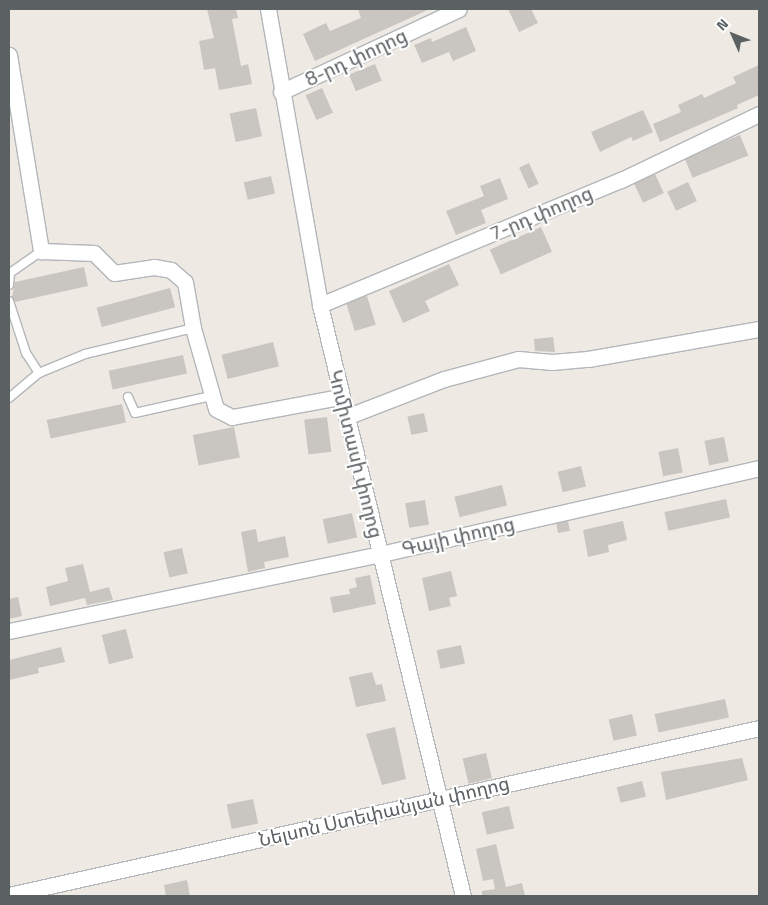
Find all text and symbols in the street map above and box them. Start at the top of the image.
north arrow [708,10,758,60]
text: N [711,13,733,35]
street label: 8-րդ փողոց [302,24,410,90]
street label: 7-րդ փողոց [486,181,596,245]
street label: Կոմիտասի փողոց [324,368,388,540]
street label: Գայի փողոց [399,512,517,560]
street label: Նելսոն Ստեփանյան փողոց [256,771,512,851]

